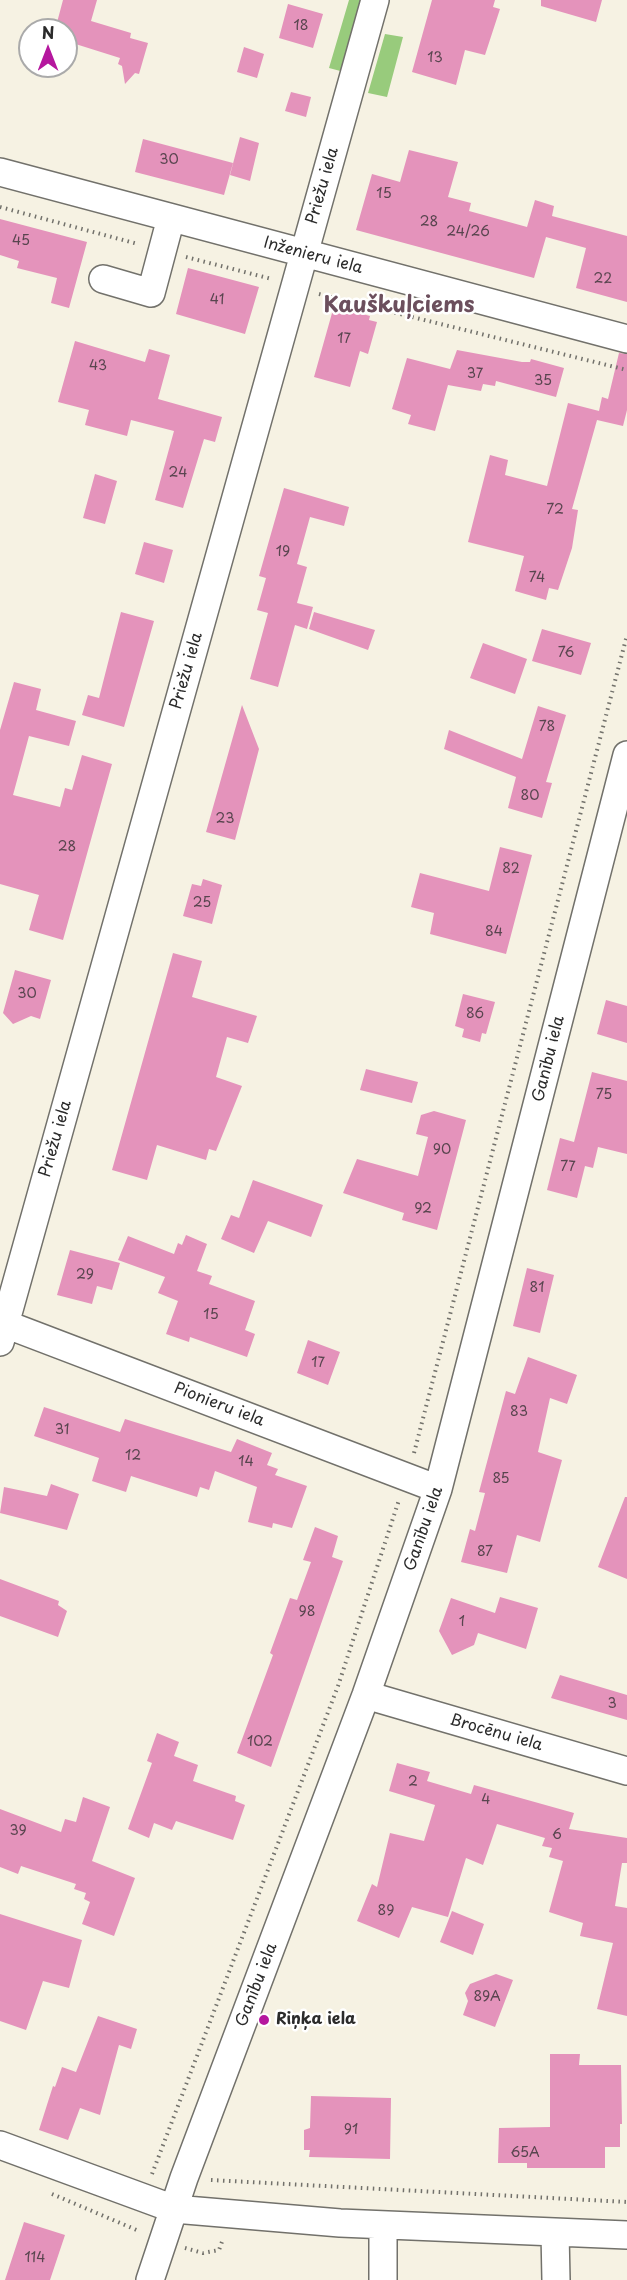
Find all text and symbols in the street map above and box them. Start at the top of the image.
north arrow [18,18,78,78]
house number: 18 [293,18,309,34]
text: N [42,20,54,44]
house number: 13 [427,50,443,66]
street label: Priežu iela [303,145,343,227]
house number: 30 [159,152,179,168]
house number: 15 [376,186,392,202]
house number: 28 [420,214,438,230]
house number: 24/26 [446,224,490,240]
house number: 45 [12,233,30,249]
street label: Inženieru iela [261,234,365,278]
house number: 22 [594,271,612,287]
house number: 41 [210,292,224,308]
district label: Kauškuļciems [324,293,474,319]
house number: 17 [337,331,351,347]
house number: 43 [89,358,107,374]
house number: 37 [467,366,483,382]
house number: 35 [534,373,552,389]
house number: 24 [169,465,187,481]
house number: 72 [546,502,564,518]
house number: 19 [276,544,290,560]
house number: 74 [529,570,545,586]
street label: Priežu iela [167,630,207,712]
house number: 76 [558,645,574,661]
house number: 78 [539,719,555,735]
house number: 80 [521,788,539,804]
house number: 23 [216,811,234,827]
house number: 28 [58,839,76,855]
house number: 82 [502,861,520,877]
house number: 25 [193,895,211,911]
house number: 84 [485,924,503,940]
house number: 30 [17,986,37,1002]
house number: 86 [466,1006,484,1022]
street label: Ganību iela [529,1014,569,1104]
house number: 75 [596,1087,612,1103]
street label: Priežu iela [36,1098,76,1180]
house number: 90 [433,1142,451,1158]
house number: 77 [560,1159,576,1175]
house number: 92 [414,1201,432,1217]
house number: 29 [76,1267,94,1283]
house number: 81 [530,1280,544,1296]
house number: 15 [203,1307,219,1323]
house number: 17 [311,1355,325,1371]
street label: Pionieru iela [171,1379,267,1431]
house number: 83 [510,1404,528,1420]
house number: 31 [55,1422,69,1438]
house number: 12 [125,1448,141,1464]
house number: 14 [238,1454,254,1470]
house number: 85 [492,1471,510,1487]
street label: Ganību iela [401,1484,447,1574]
house number: 87 [477,1544,493,1560]
house number: 98 [299,1604,315,1620]
house number: 1 [459,1614,465,1630]
house number: 3 [607,1696,617,1712]
street label: Brocēnu iela [447,1711,545,1755]
house number: 102 [247,1734,273,1750]
house number: 2 [408,1774,418,1790]
house number: 4 [481,1792,491,1808]
house number: 39 [9,1823,27,1839]
house number: 6 [552,1827,562,1843]
house number: 89 [378,1903,394,1919]
street label: Ganību iela [232,1940,282,2030]
house number: 89A [473,1989,501,2005]
place label: Riņķa iela [276,2010,356,2030]
marker: Riņķa iela [257,2013,271,2027]
house number: 91 [344,2122,358,2138]
house number: 65A [510,2145,540,2161]
house number: 114 [25,2250,45,2266]

